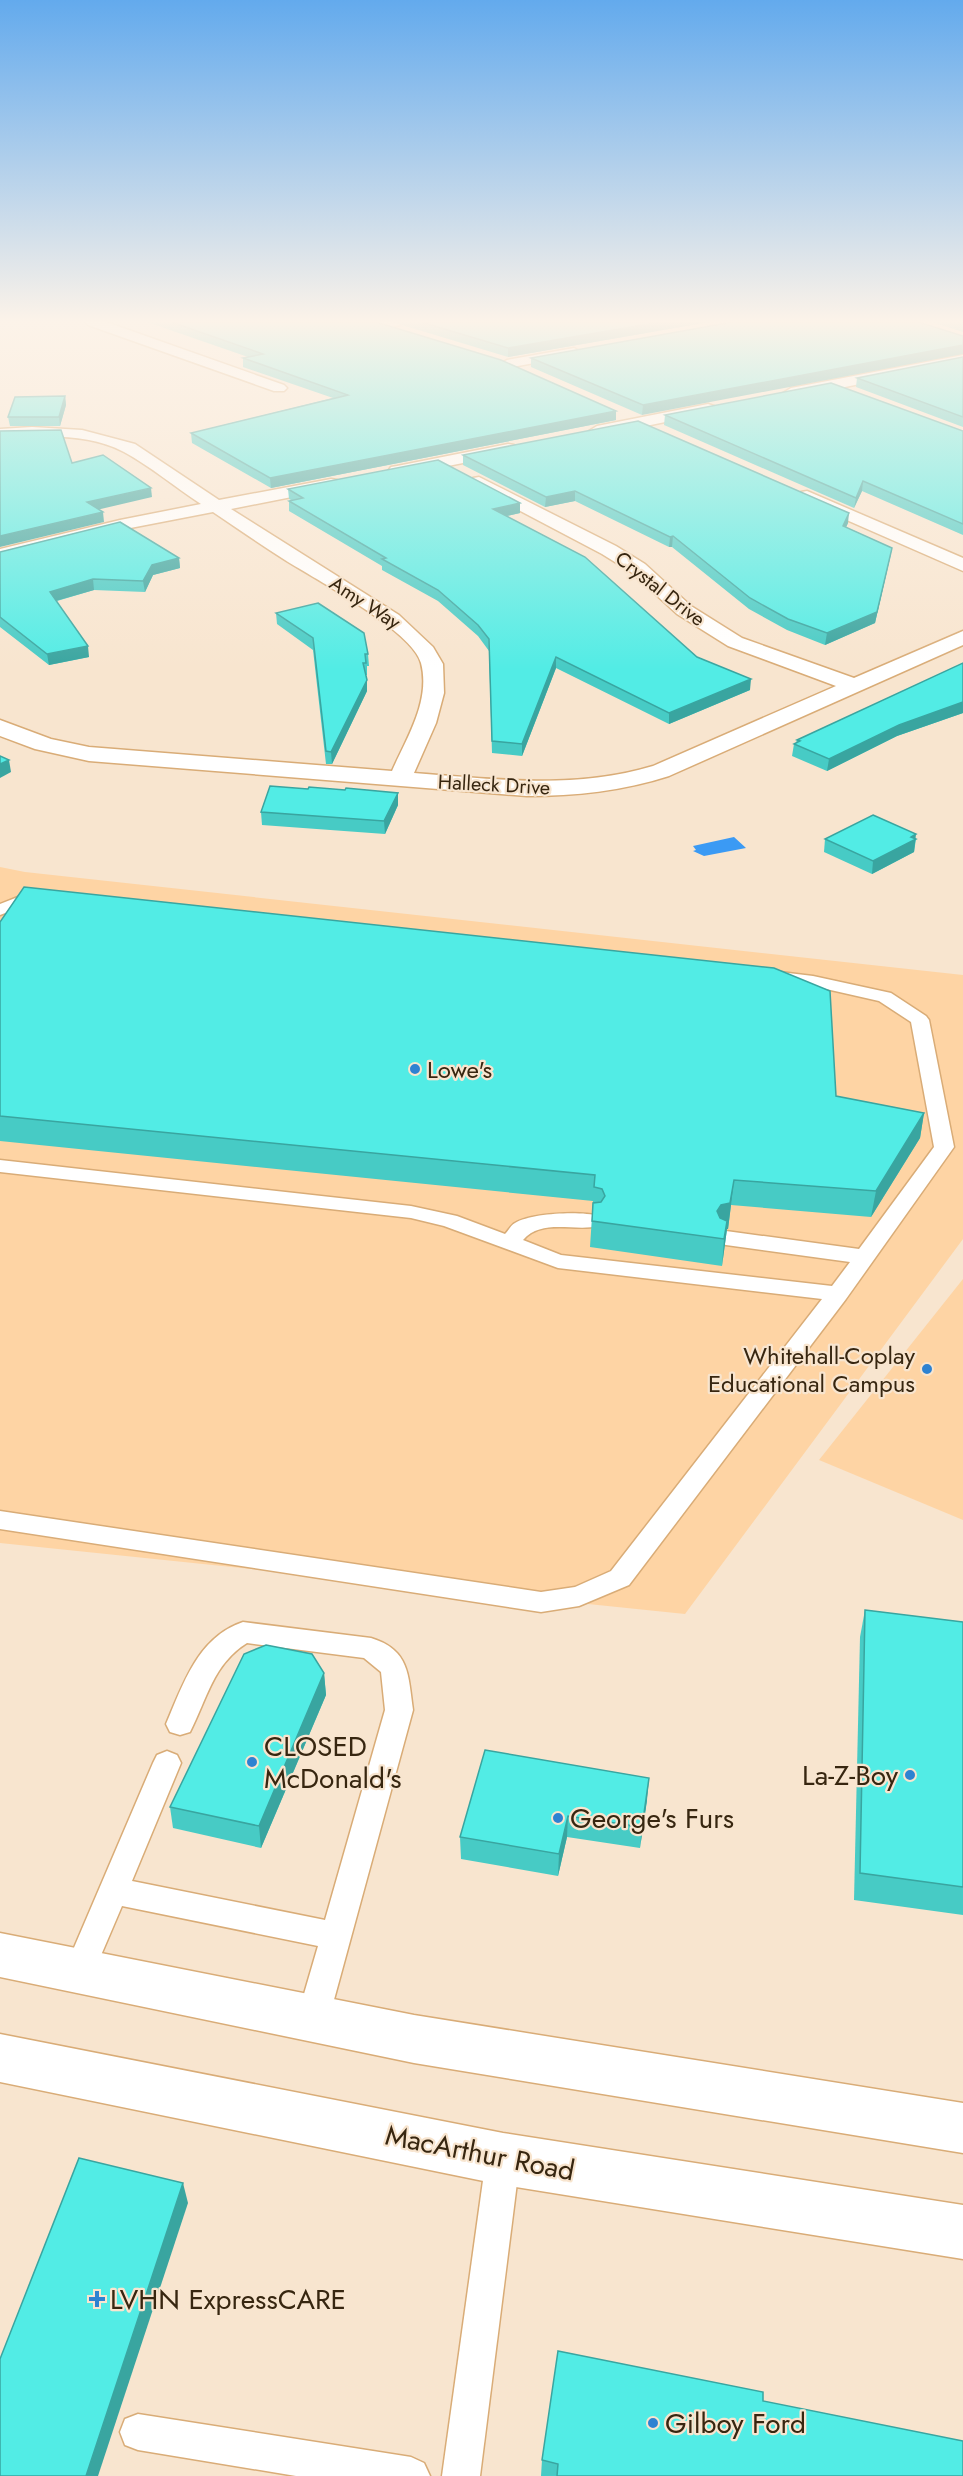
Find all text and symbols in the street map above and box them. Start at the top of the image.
street label: Crystal Drive [609,544,711,634]
street label: Amy Way [324,569,406,637]
street label: Halleck Drive [437,768,551,802]
place label: Lowe's [427,1052,492,1087]
marker: Lowe's [408,1062,422,1076]
place label: Whitehall-Coplay Educational Campus [708,1338,915,1401]
marker: Whitehall-Coplay Educational Campus [920,1362,934,1376]
place label: CLOSED McDonald's [264,1726,401,1799]
marker: CLOSED McDonald's [245,1755,259,1769]
place label: La-Z-Boy [802,1755,899,1796]
marker: La-Z-Boy [903,1768,917,1782]
place label: George's Furs [570,1798,734,1839]
marker: George's Furs [551,1811,565,1825]
street label: MacArthur Road [382,2115,578,2191]
place label: LVHN ExpressCARE [110,2279,346,2320]
marker: LVHN ExpressCARE [88,2290,106,2308]
place label: Gilboy Ford [665,2403,806,2444]
marker: Gilboy Ford [646,2416,660,2430]

